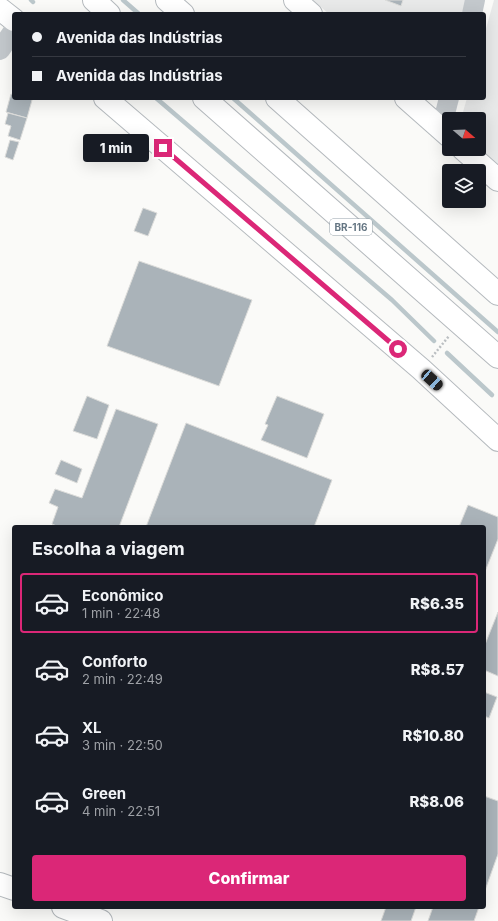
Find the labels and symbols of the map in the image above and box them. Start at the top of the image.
north arrow [442,112,486,156]
callout: 1 min [83,134,149,162]
route end [154,139,172,157]
road number: BR-116 [330,219,372,235]
route start [389,340,407,358]
car [419,368,445,392]

